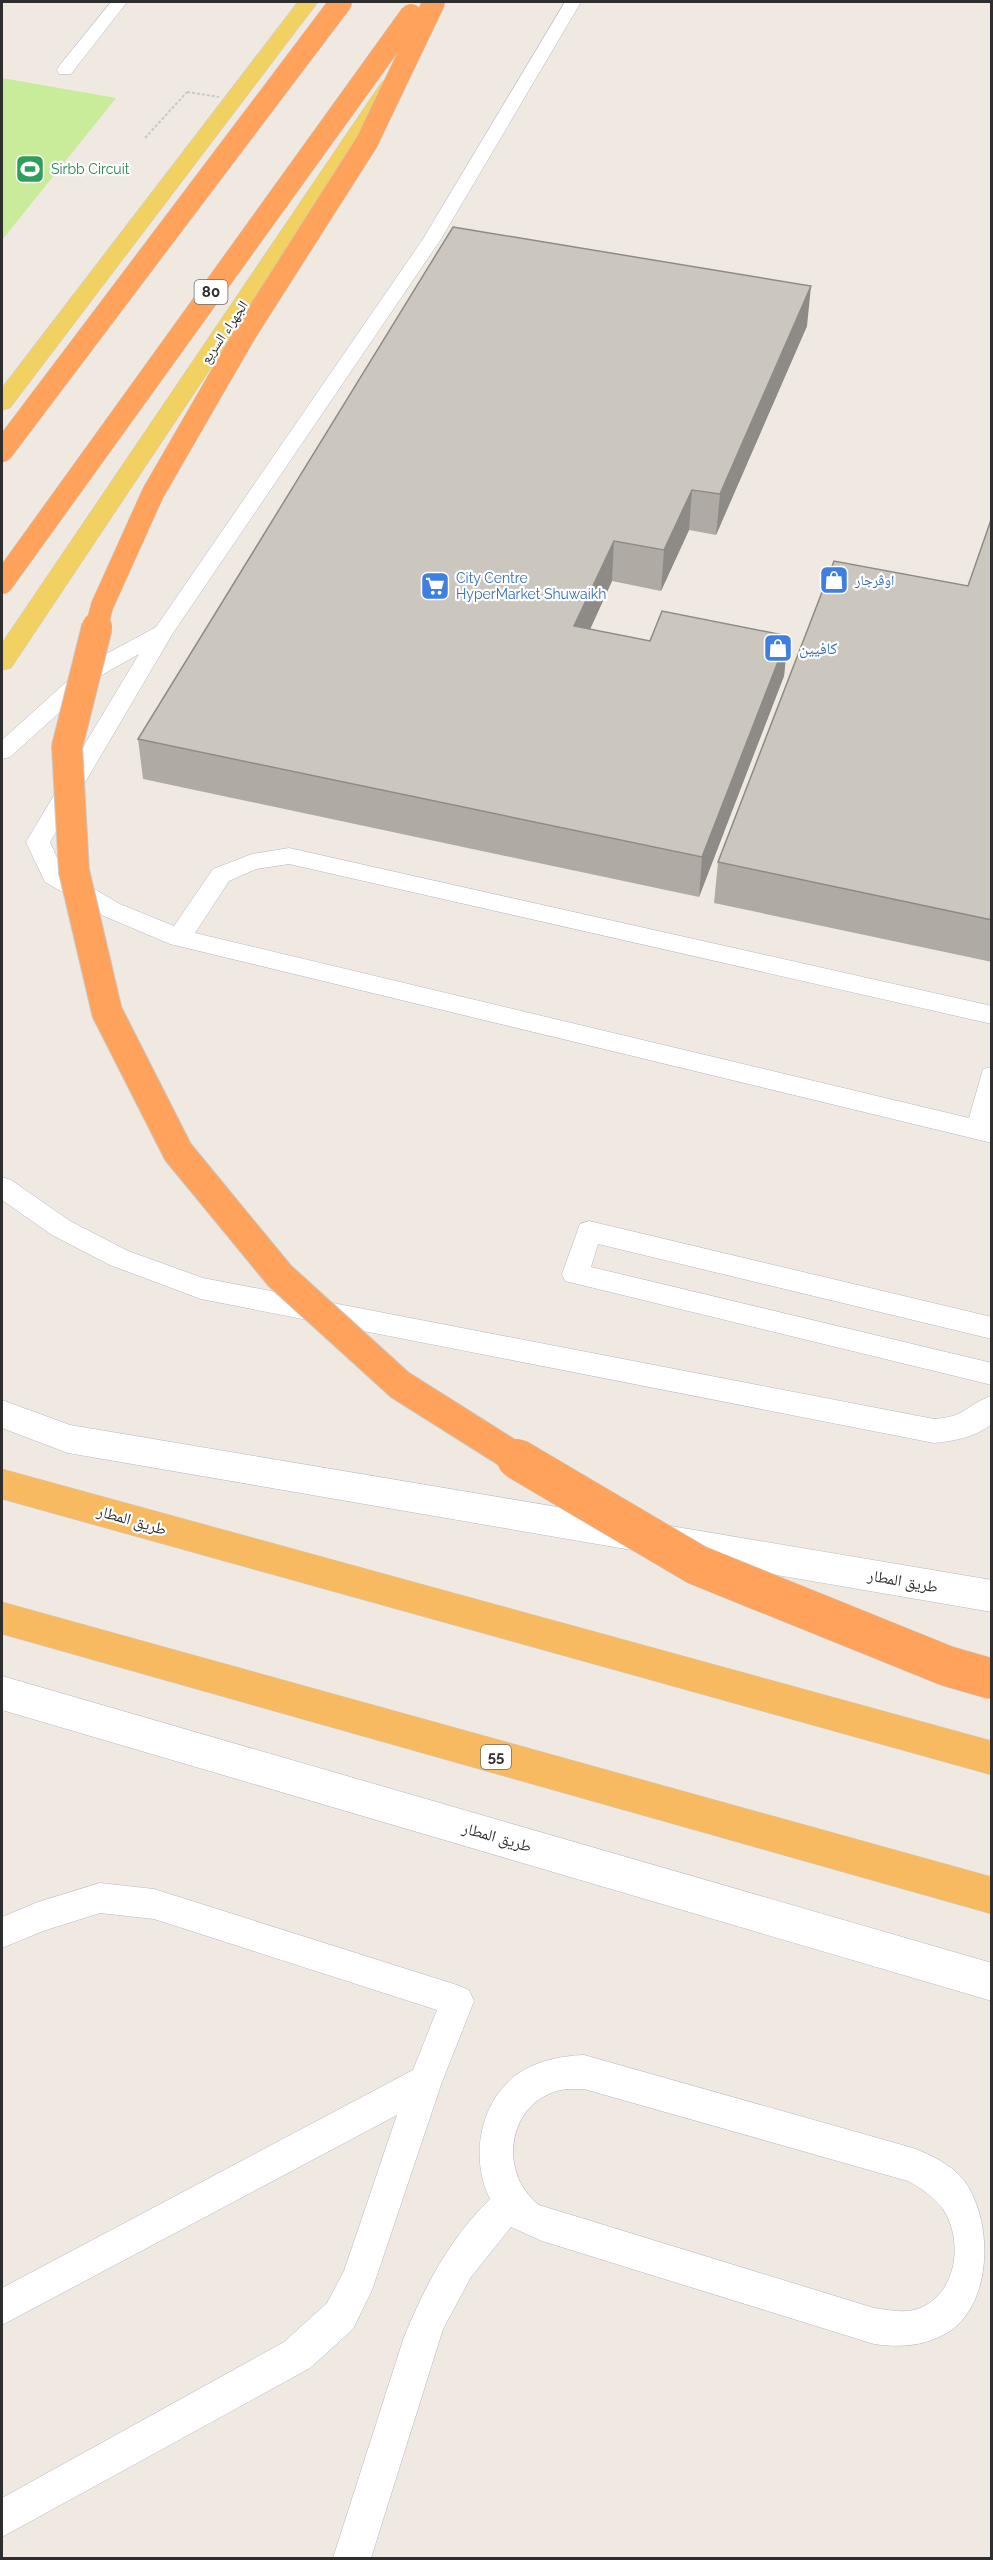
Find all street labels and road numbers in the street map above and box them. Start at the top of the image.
road number: 80 [194,280,228,304]
street label: الجهراء السريع [197,298,253,368]
street label: طريق المطار [94,1501,169,1540]
street label: طريق المطار [865,1565,940,1598]
road number: 55 [481,1745,511,1769]
street label: طريق المطار [459,1818,534,1857]

